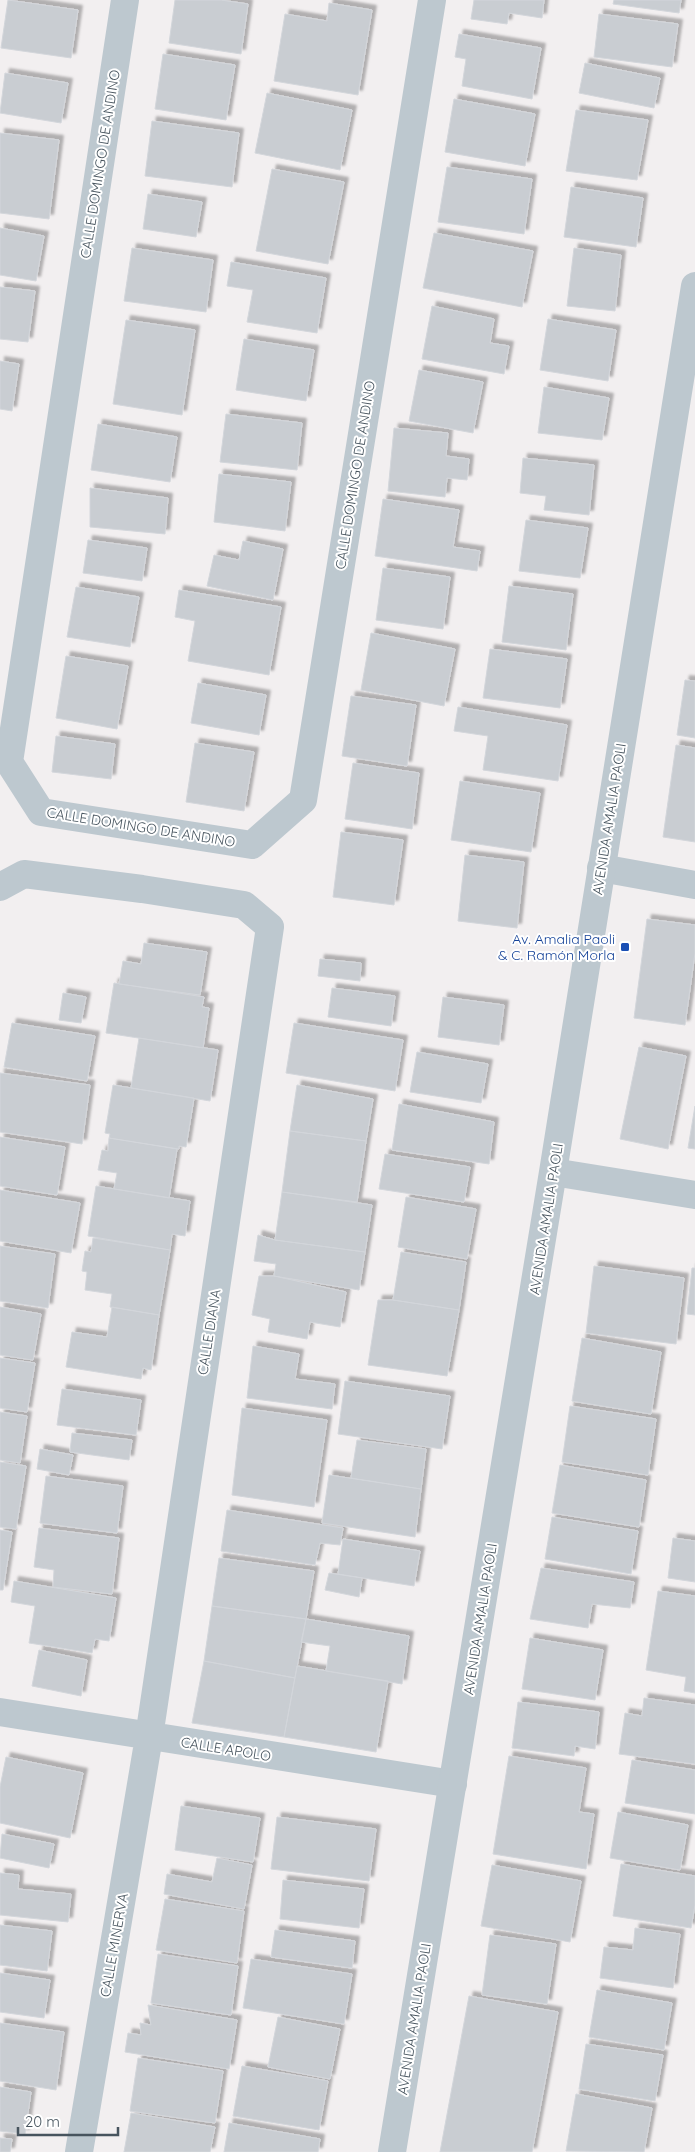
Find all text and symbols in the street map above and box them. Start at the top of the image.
street label: CALLE DOMINGO DE ANDINO [76,68,124,260]
street label: CALLE DOMINGO DE ANDINO [331,379,379,571]
street label: AVENIDA AMALIA PAOLI [588,742,630,896]
street label: CALLE DOMINGO DE ANDINO [45,803,237,851]
place label: Av. Amalia Paoli & C. Ramón Morla [498,930,615,964]
marker: Av. Amalia Paoli & C. Ramón Morla [619,941,631,953]
street label: AVENIDA AMALIA PAOLI [525,1142,567,1296]
street label: CALLE DIANA [193,1288,225,1376]
street label: AVENIDA AMALIA PAOLI [459,1542,501,1696]
street label: CALLE APOLO [180,1733,273,1765]
street label: CALLE MINERVA [96,1892,132,1998]
street label: AVENIDA AMALIA PAOLI [393,1942,435,2096]
scale bar [18,2104,118,2136]
text: 20 m [25,2112,60,2131]

